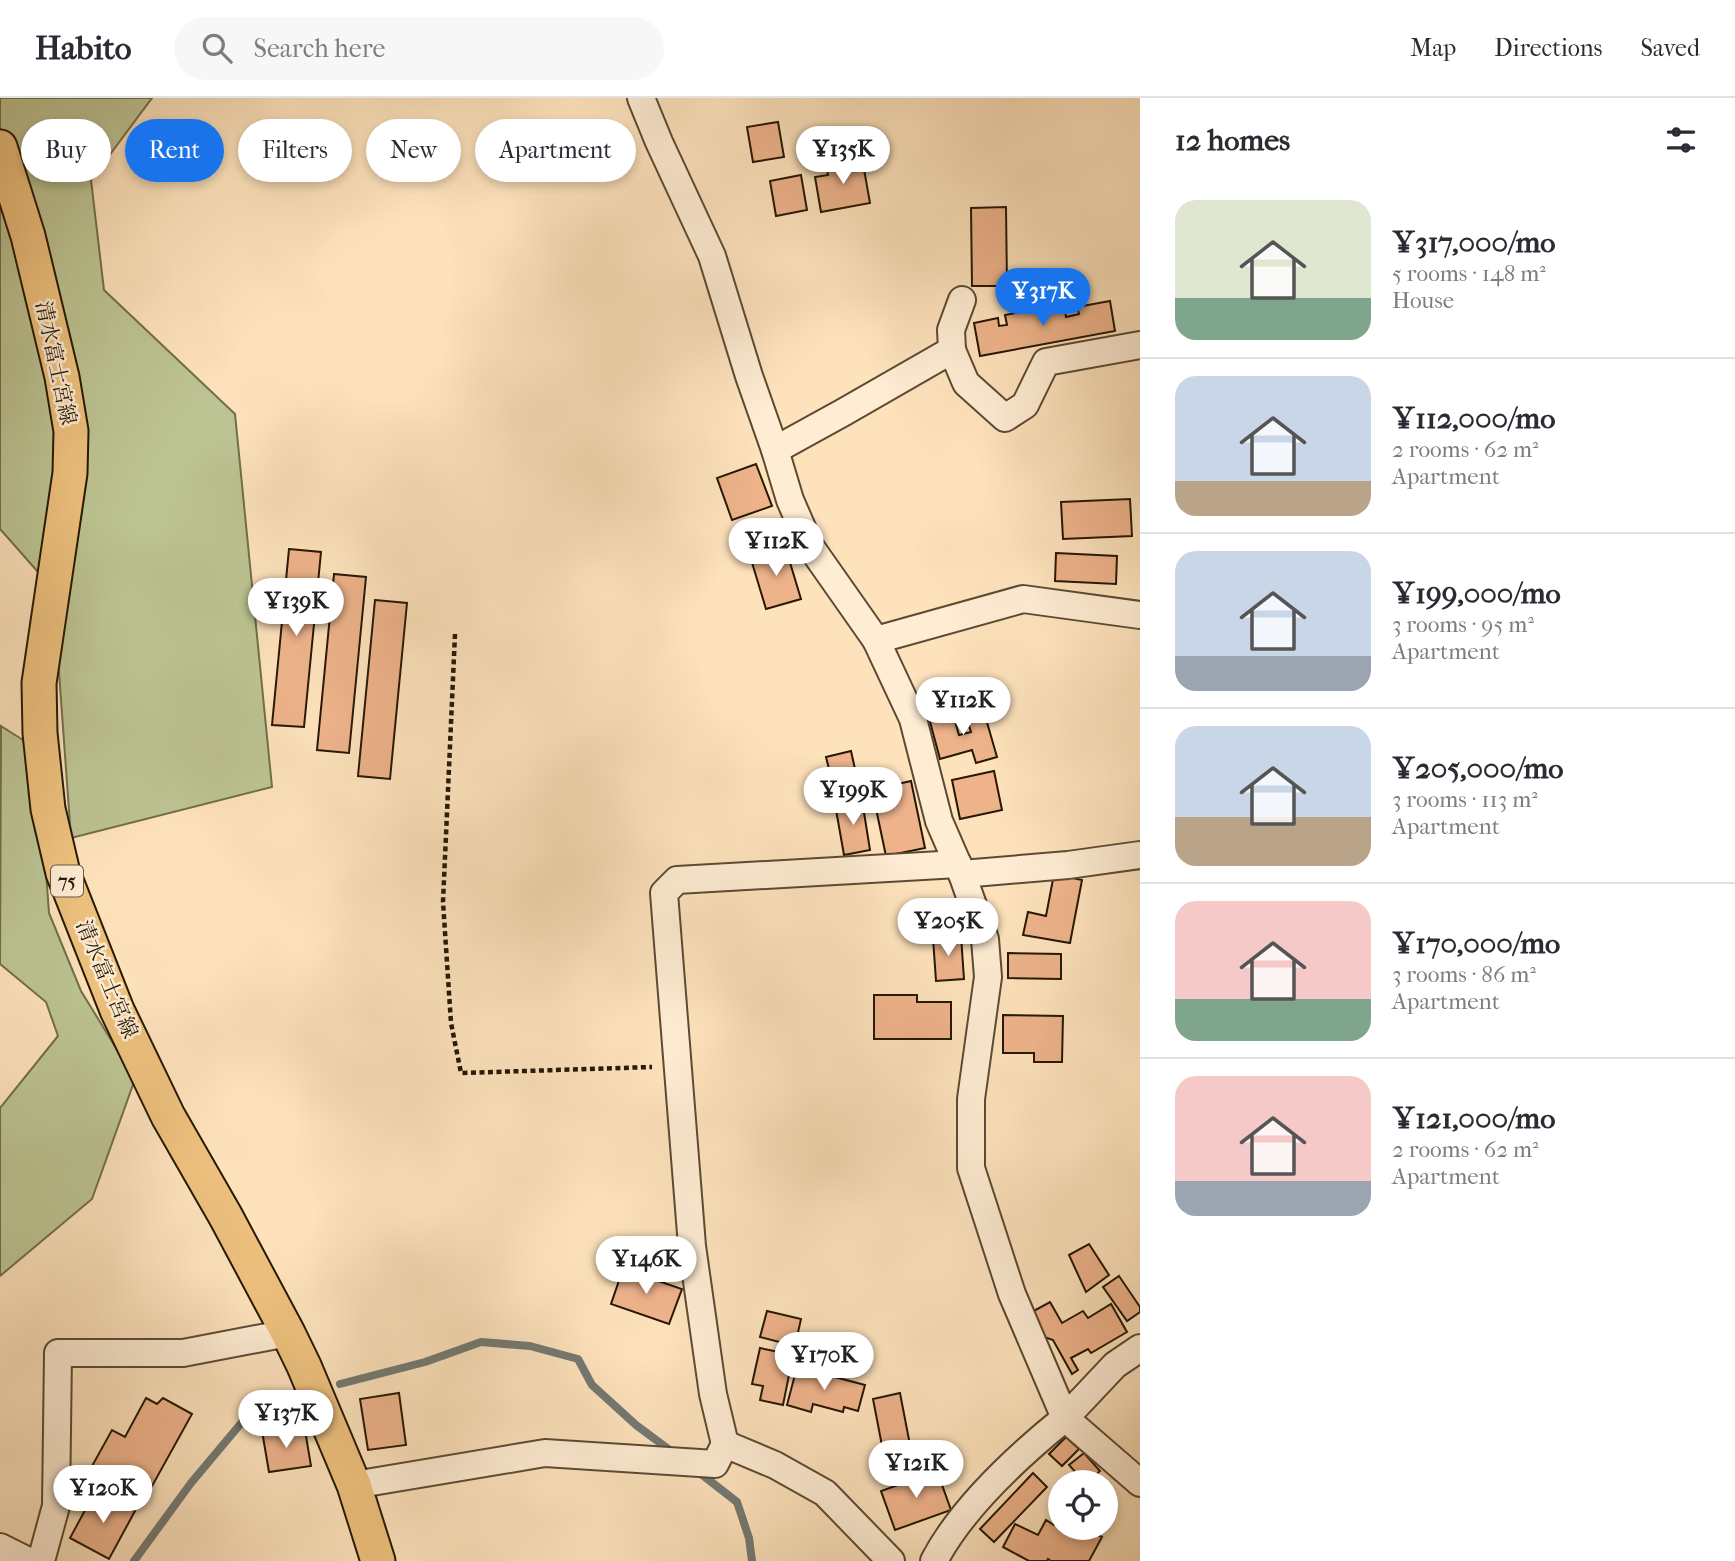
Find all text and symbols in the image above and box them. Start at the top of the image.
search box [174,17,664,80]
text: Habito [35,29,132,68]
icon: search [198,29,236,67]
text: Search here [254,33,385,64]
text: Map [1410,34,1456,62]
text: Directions [1494,34,1602,62]
text: Saved [1640,34,1700,62]
chip: Buy [21,119,111,182]
chip: Rent [125,119,224,182]
chip: Filters [238,119,352,182]
chip: New [366,119,461,182]
chip: Apartment [475,119,636,182]
icon: filters [1662,121,1700,159]
text: 12 homes [1175,123,1290,158]
pin: ¥135K [794,126,892,186]
text: ¥135K [812,135,874,162]
text: ¥317,000/mo [1392,225,1556,260]
icon: home [1231,228,1315,312]
text: 5 rooms · 148 m² [1392,260,1546,287]
pin: ¥317K [994,268,1092,328]
text: ¥317K [1011,277,1075,304]
text: House [1392,287,1454,314]
street label: 清水富士宮線 [31,299,81,427]
text: ¥112,000/mo [1392,401,1555,436]
icon: home [1231,404,1315,488]
text: 2 rooms · 62 m² [1392,436,1539,463]
text: Apartment [1392,463,1500,490]
pin: ¥112K [727,518,825,578]
text: ¥112K [745,527,807,554]
text: ¥199,000/mo [1392,576,1561,611]
pin: ¥139K [247,578,345,638]
icon: home [1231,579,1315,663]
text: ¥139K [264,587,328,614]
text: 3 rooms · 95 m² [1392,611,1534,638]
text: Apartment [1392,638,1500,665]
pin: ¥112K [914,678,1012,737]
text: ¥112K [932,686,994,713]
text: ¥205,000/mo [1392,751,1563,786]
icon: home [1231,754,1315,838]
pin: ¥199K [804,768,902,827]
text: ¥199K [820,776,886,803]
text: 3 rooms · 113 m² [1392,786,1538,813]
text: Apartment [1392,813,1500,840]
road number: 75 [51,866,83,896]
pin: ¥205K [899,898,997,958]
text: ¥205K [913,907,983,934]
street label: 清水富士宮線 [71,916,143,1042]
text: ¥170,000/mo [1392,926,1560,961]
icon: home [1231,929,1315,1013]
text: 3 rooms · 86 m² [1392,961,1536,988]
text: Apartment [1392,988,1500,1015]
text: ¥121,000/mo [1392,1101,1555,1136]
icon: home [1231,1104,1315,1188]
text: 2 rooms · 62 m² [1392,1136,1539,1163]
text: Apartment [1392,1163,1500,1190]
pin: ¥146K [597,1236,695,1296]
text: ¥146K [612,1245,680,1272]
pin: ¥170K [775,1332,873,1392]
text: ¥170K [791,1341,857,1368]
pin: ¥137K [237,1390,335,1450]
text: ¥137K [254,1399,318,1426]
pin: ¥121K [867,1440,965,1500]
text: ¥121K [885,1449,947,1476]
pin: ¥120K [54,1466,152,1525]
map controls [1048,1470,1118,1540]
button: locate [1048,1470,1118,1540]
text: ¥120K [69,1474,137,1501]

